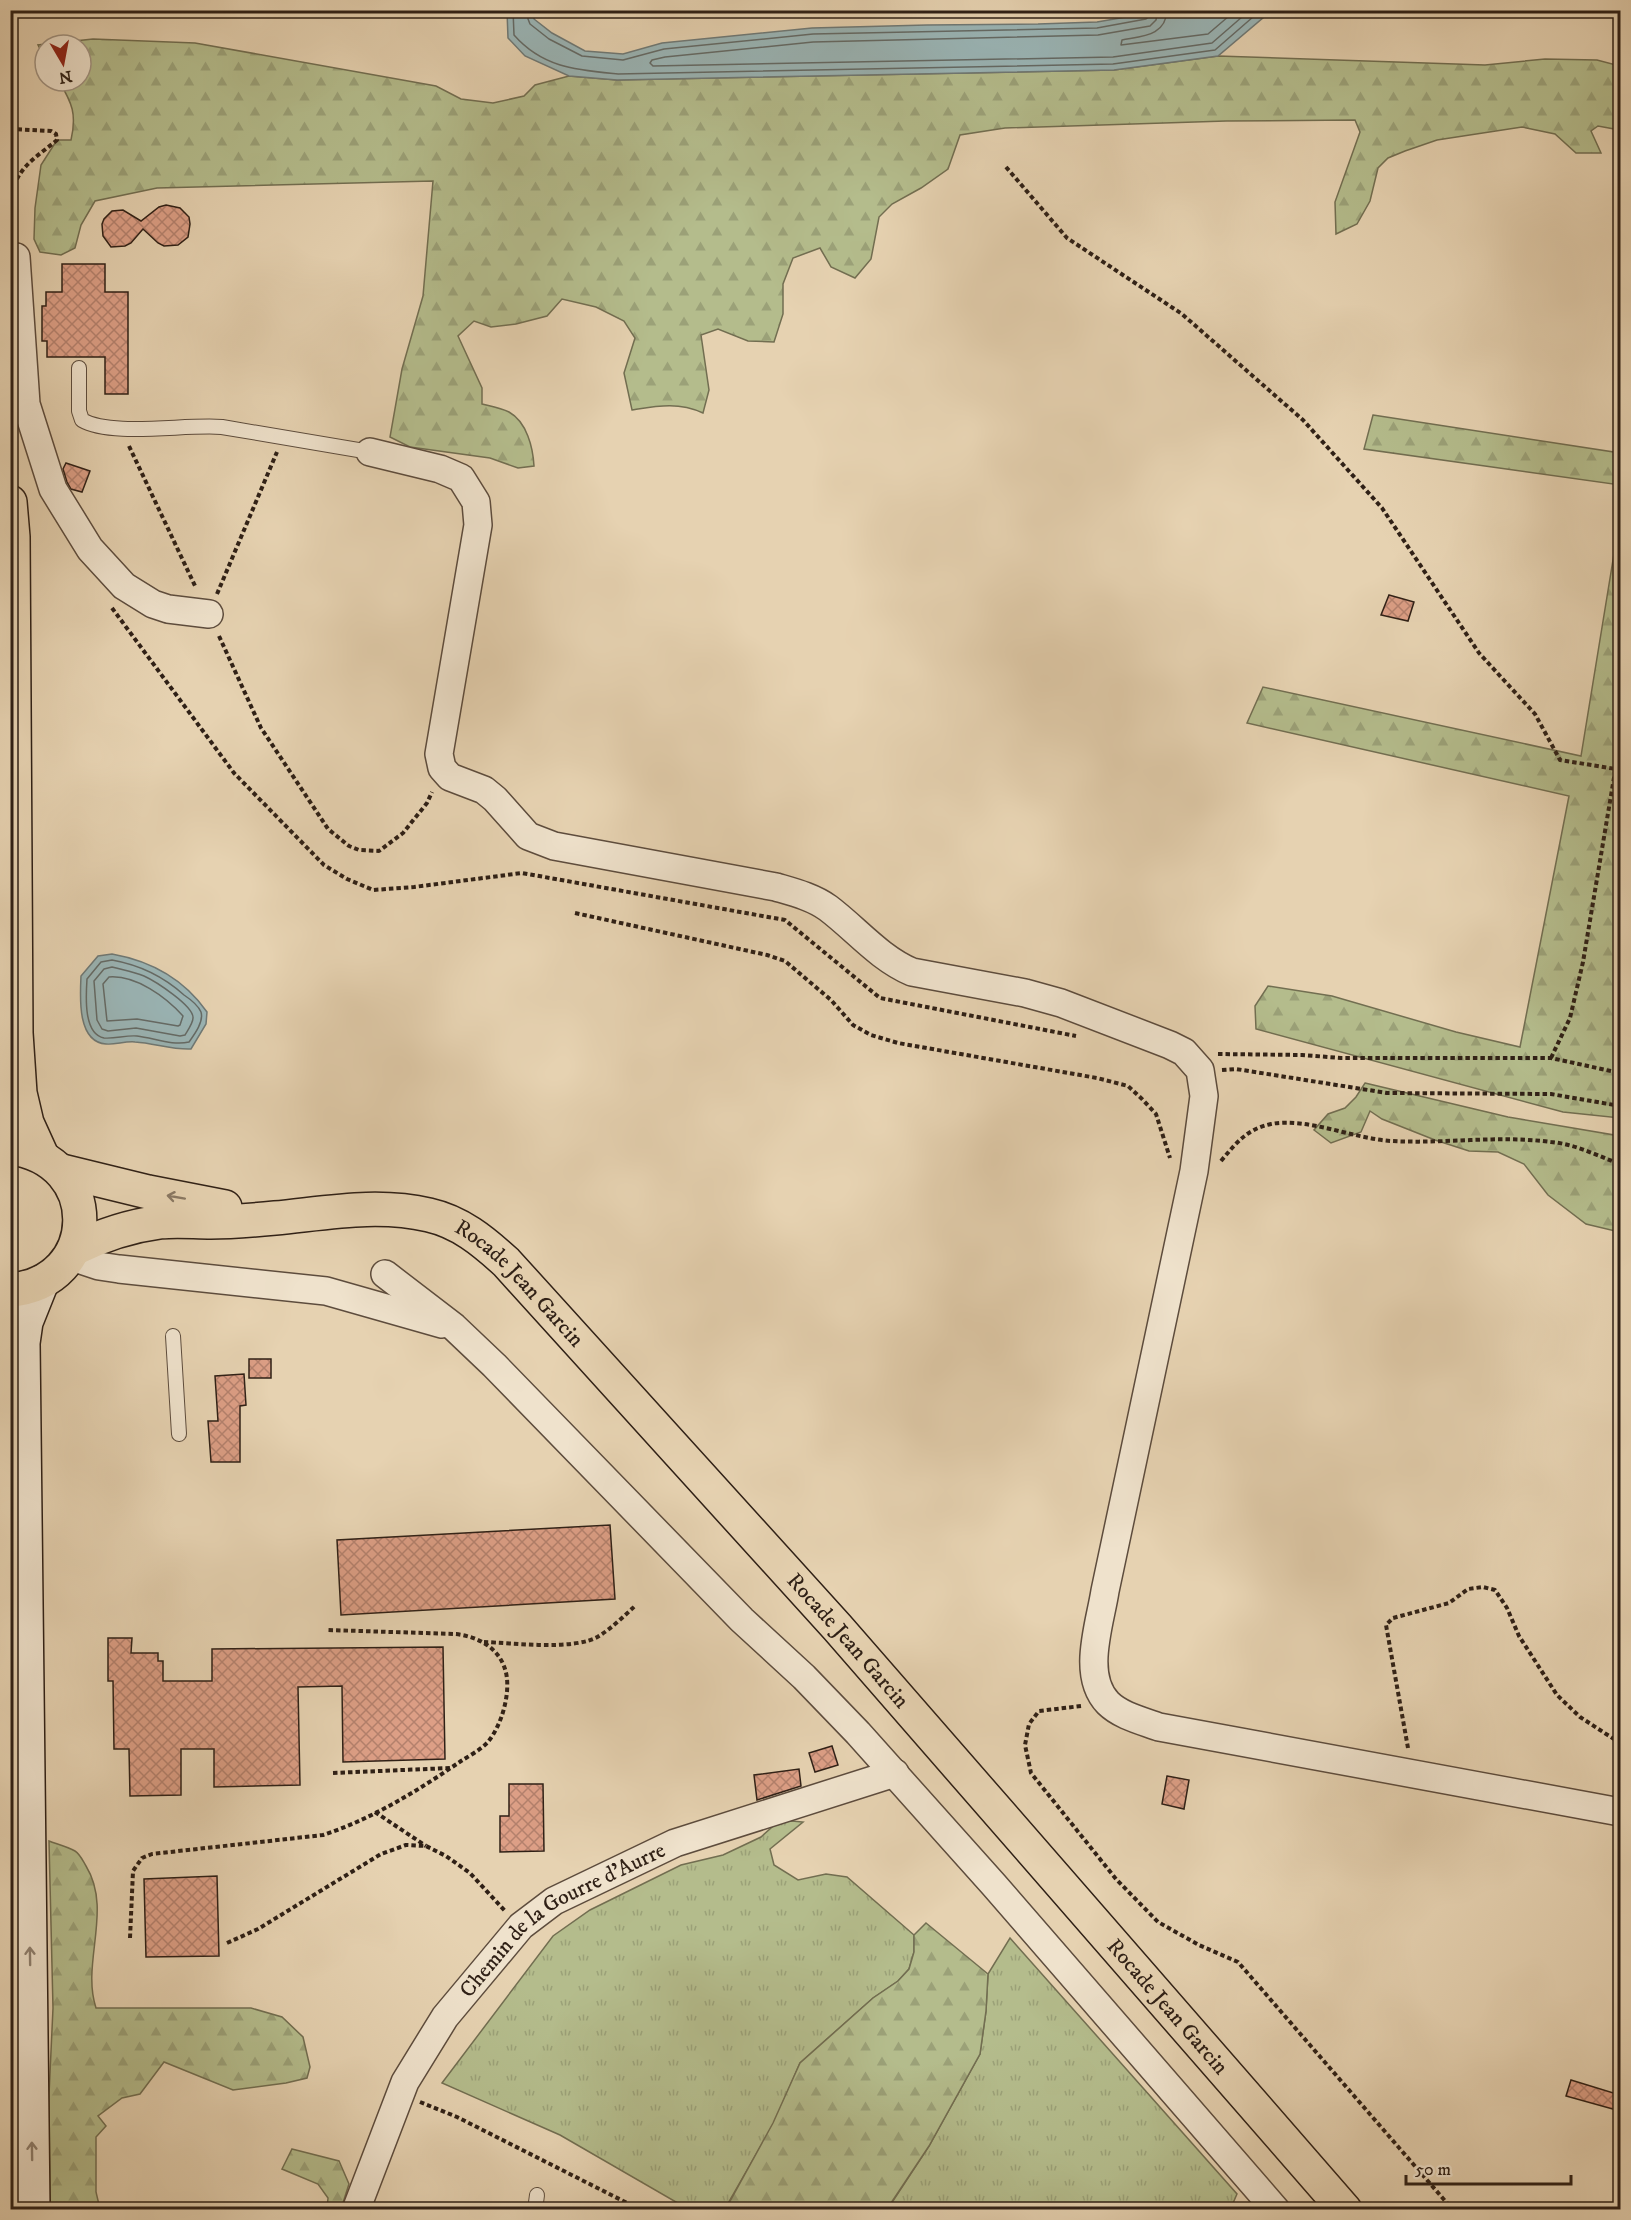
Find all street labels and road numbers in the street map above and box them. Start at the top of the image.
street label: Rocade Jean Garcin [450,1213,590,1353]
street label: Rocade Jean Garcin [781,1567,915,1714]
street label: Chemin de la Gourre d'Aurre [454,1836,670,2003]
street label: Rocade Jean Garcin [1101,1933,1235,2080]

